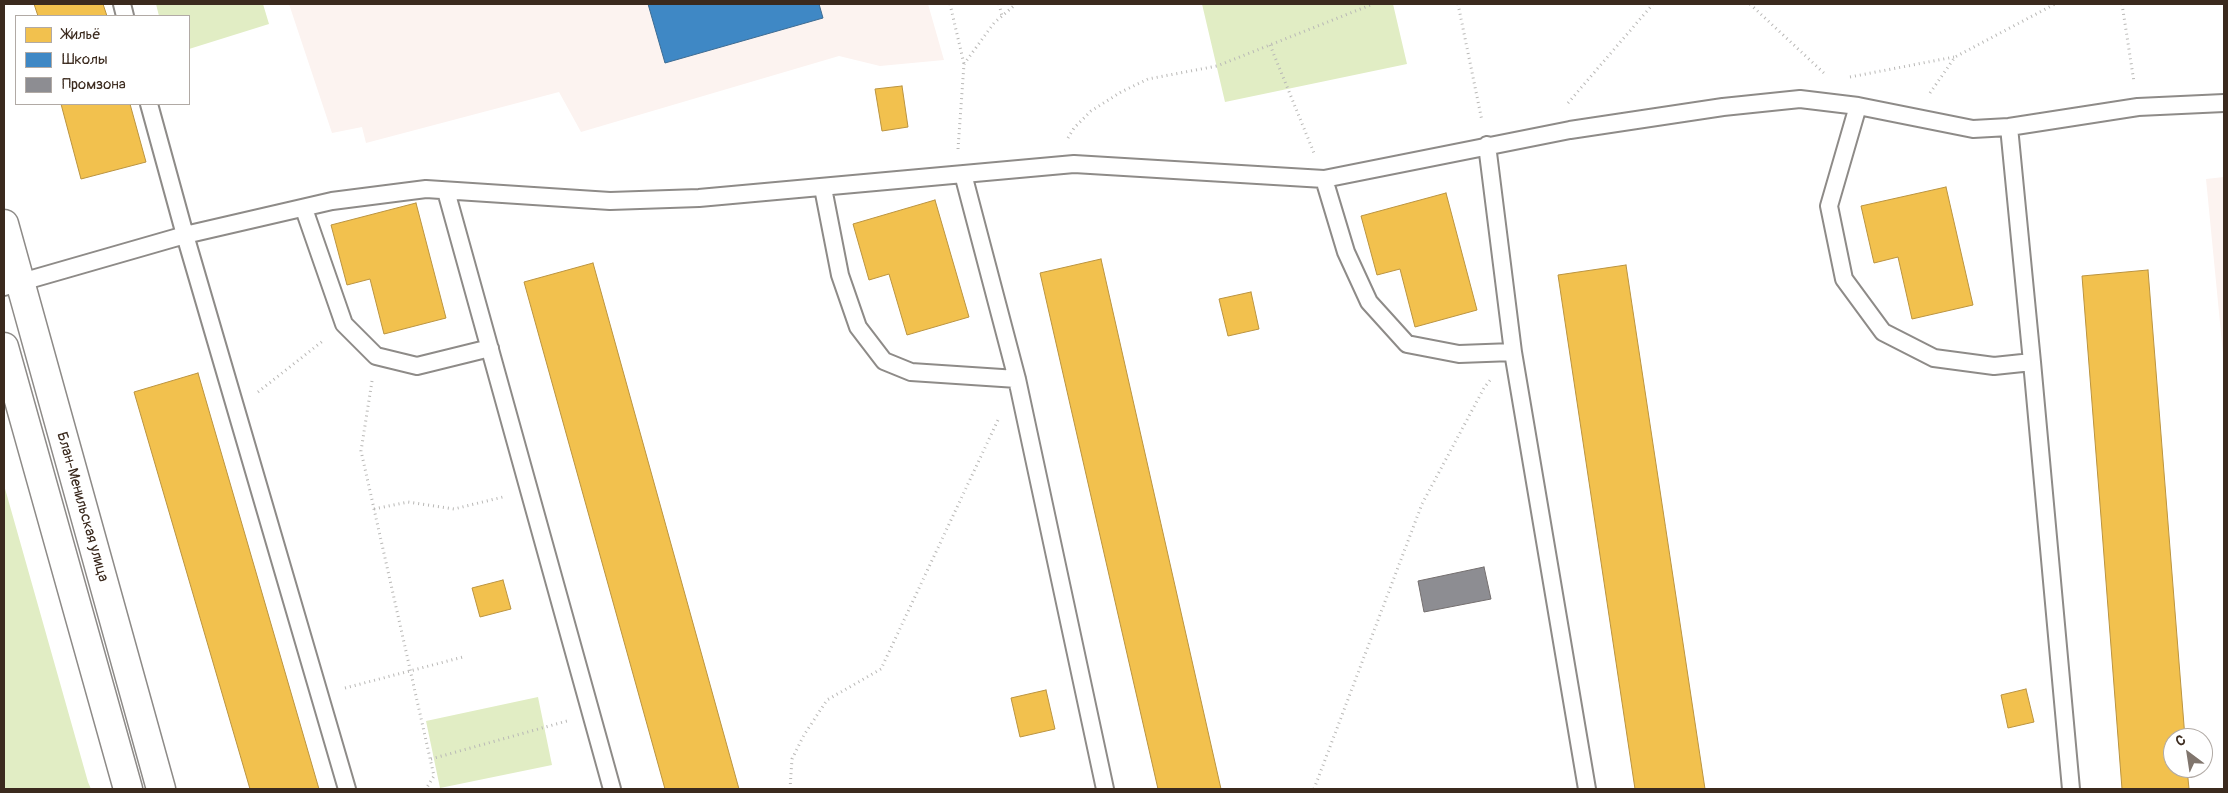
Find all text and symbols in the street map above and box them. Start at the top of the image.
legend [15,15,190,105]
text: Жильё [62,25,101,44]
text: Школы [62,50,108,69]
text: Промзона [62,75,126,94]
street label: Блан-Менильская улица [52,430,112,584]
north arrow [2163,728,2213,778]
text: С [2172,731,2189,750]

